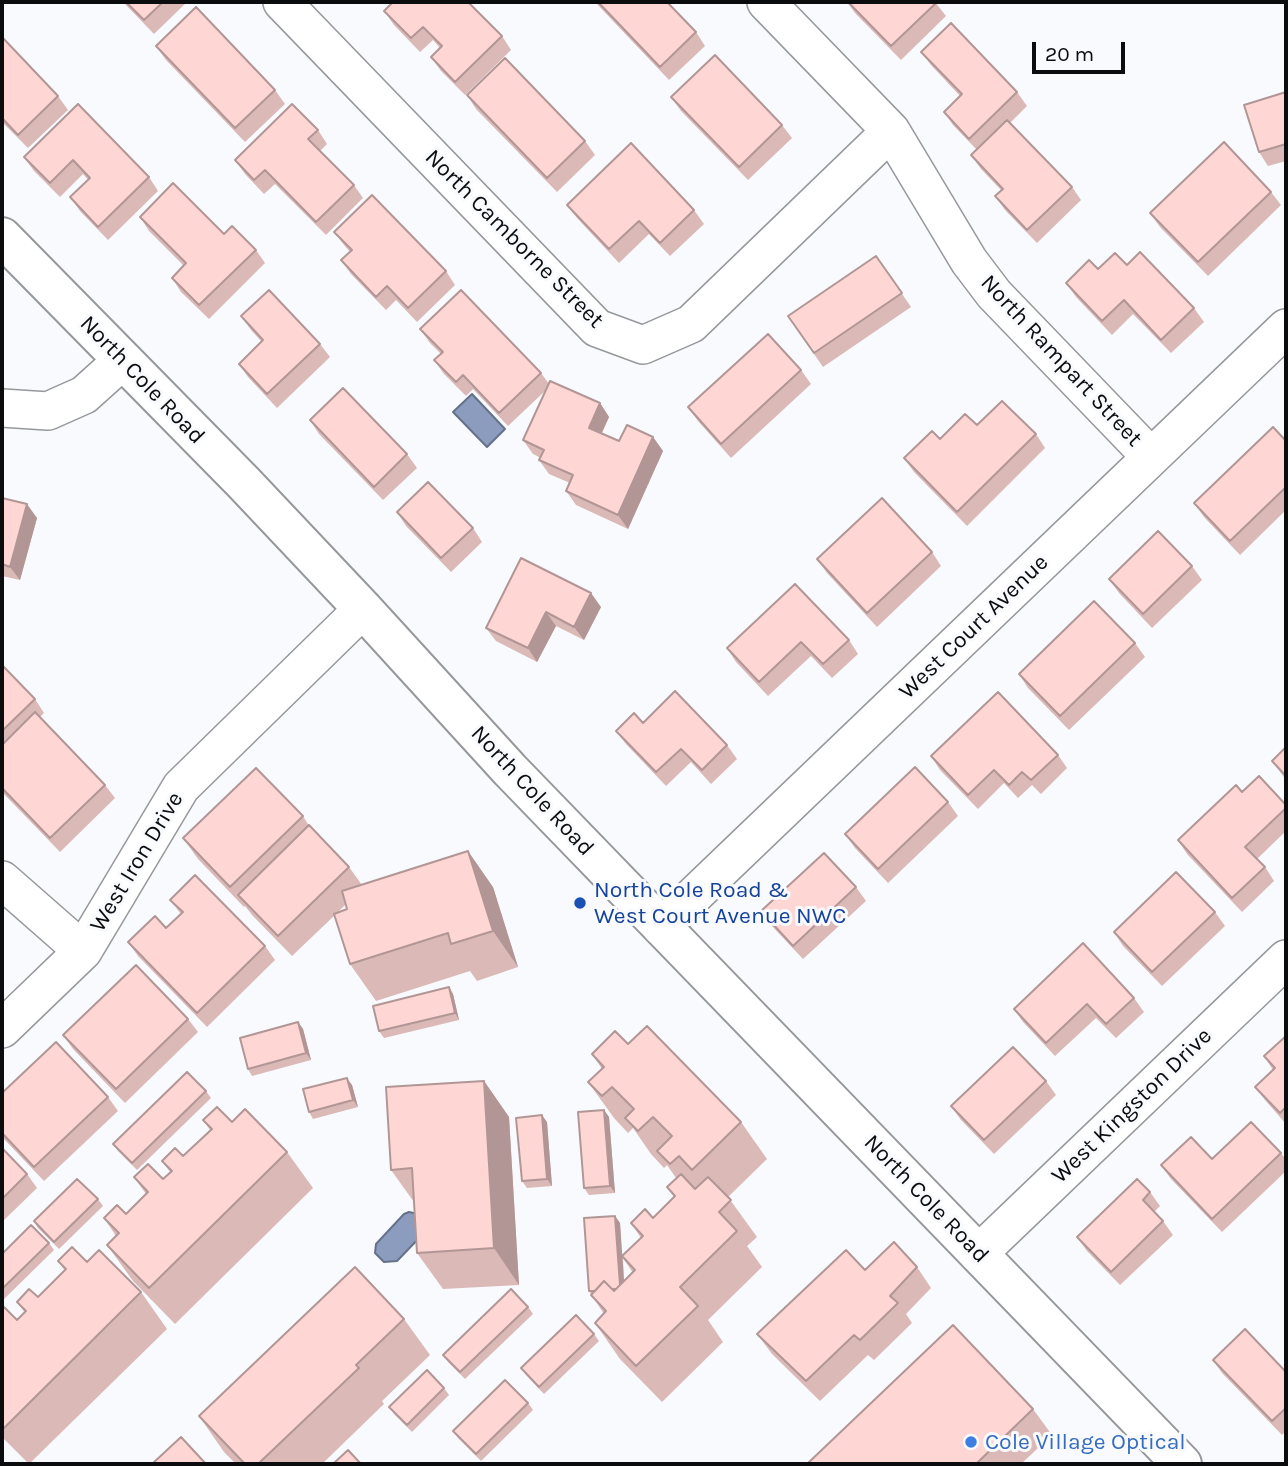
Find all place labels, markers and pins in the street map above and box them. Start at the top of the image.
place label: North Cole Road & West Court Avenue NWC [594,876,846,930]
marker: North Cole Road & West Court Avenue NWC [572,895,588,911]
place label: Cole Village Optical [985,1428,1186,1456]
marker: Cole Village Optical [963,1434,979,1450]

